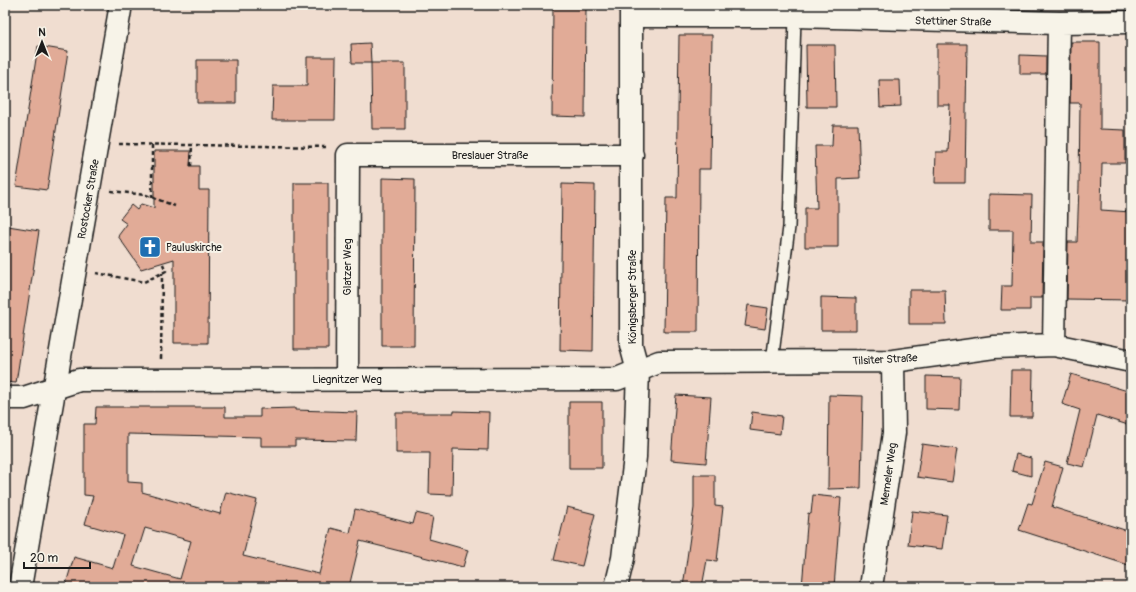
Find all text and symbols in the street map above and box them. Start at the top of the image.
street label: Stettiner Straße [915,14,992,29]
north arrow [22,22,62,62]
text: N [38,26,46,39]
street label: Breslauer Straße [452,149,529,162]
street label: Rostocker Straße [75,158,102,240]
church icon: Pauluskirche [137,234,163,260]
street label: Glatzer Weg [341,238,354,295]
place label: Pauluskirche [166,241,222,254]
street label: Königsberger Straße [626,249,639,344]
street label: Tilsiter Straße [852,351,918,368]
street label: Liegnitzer Weg [312,373,382,386]
street label: Memeler Weg [878,441,899,506]
scale bar [24,544,90,570]
text: 20 m [30,551,59,566]

